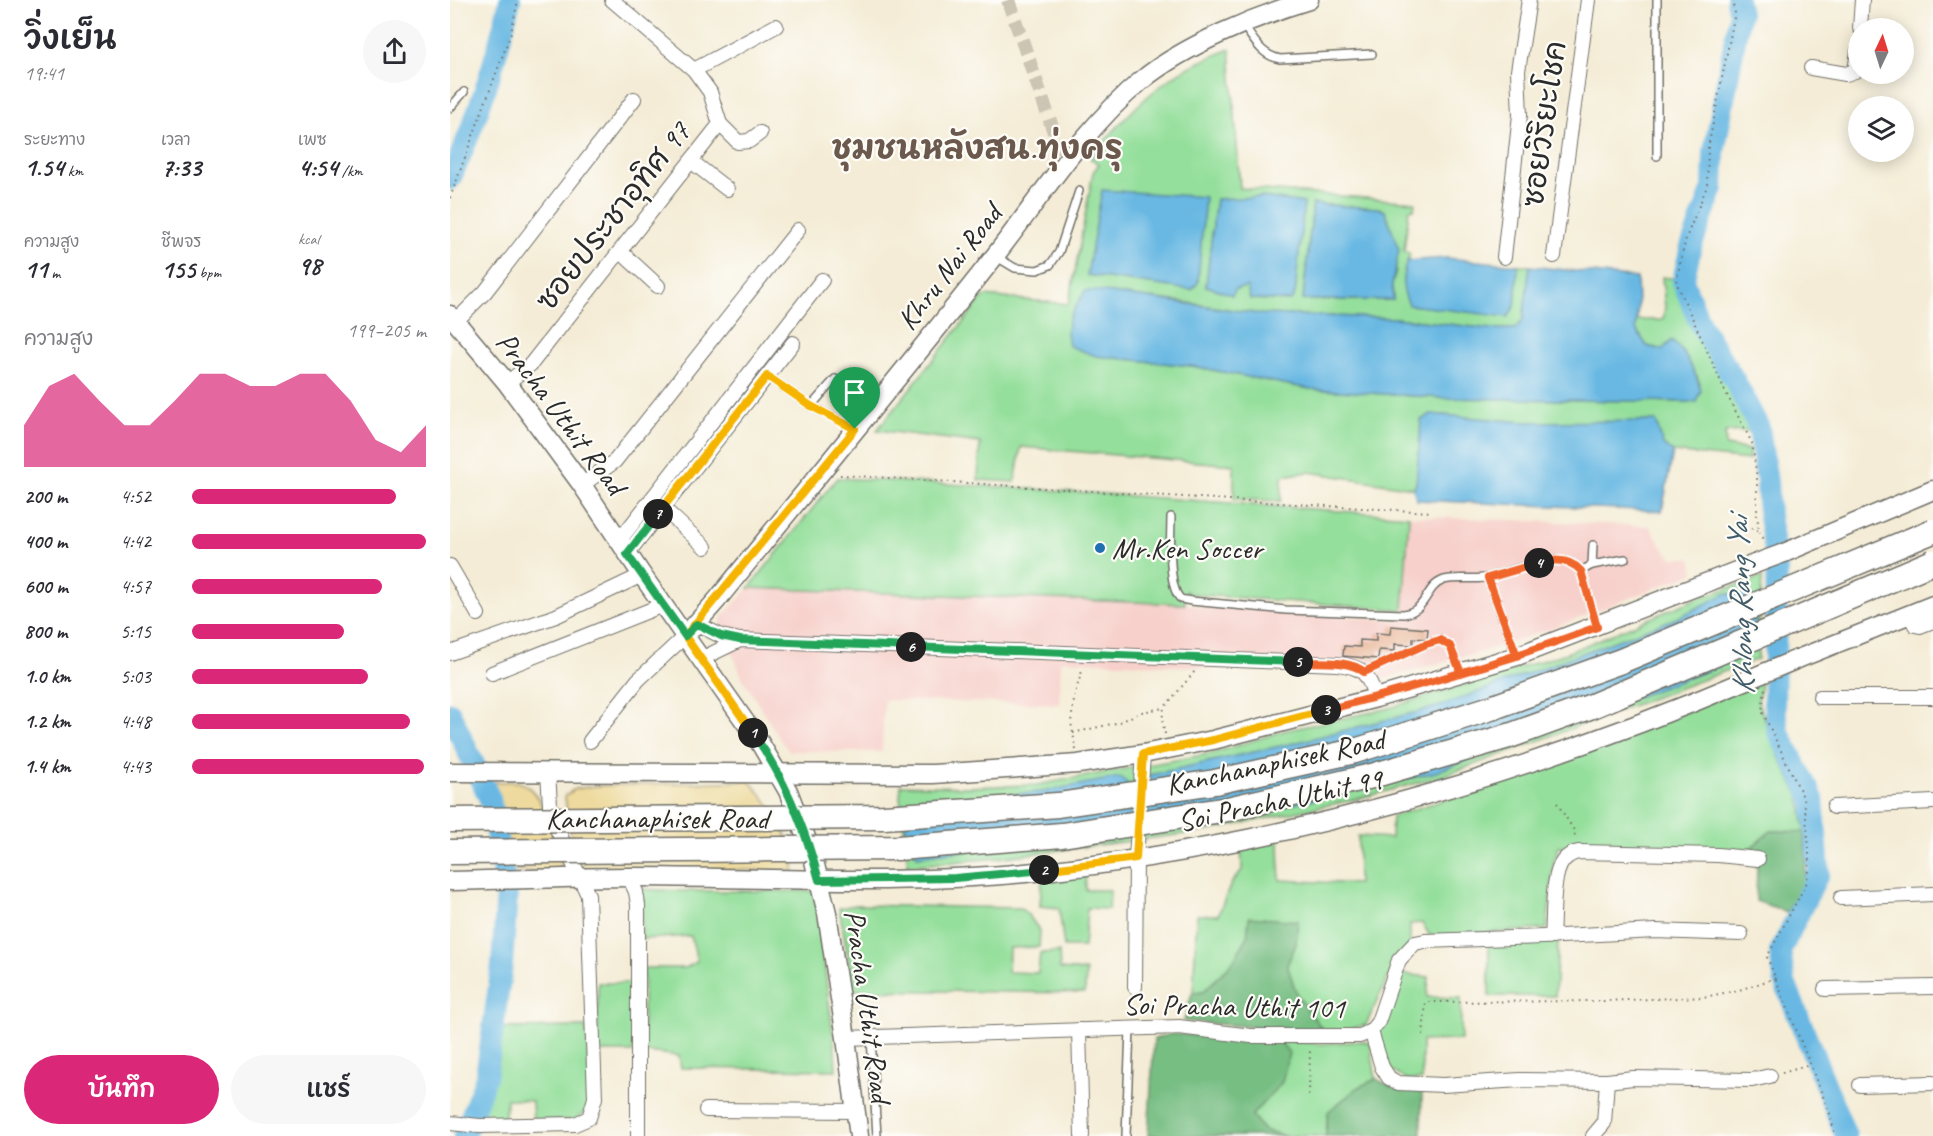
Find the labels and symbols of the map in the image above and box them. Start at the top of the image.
north arrow [1848,18,1914,84]
street label: ซอยวิริยะโชค [1513,38,1574,210]
street label: ซอยประชาอุทิศ 97 [527,113,702,320]
district label: ชุมชนหลังสน.ทุ่งครุ [832,126,1122,172]
street label: Khru Nai Road [888,193,1013,338]
street label: Pracha Uthit Road [488,324,637,505]
pin [829,367,880,429]
pin: 7 [643,499,673,529]
water label: Khlong Rang Yai [1717,508,1764,696]
place label: Mr.Ken Soccer [1112,529,1265,567]
marker: Mr.Ken Soccer [1093,541,1107,555]
pin: 4 [1524,548,1554,578]
pin: 6 [896,632,926,662]
pin: 5 [1283,647,1313,677]
pin: 3 [1311,695,1341,725]
pin: 1 [738,718,768,748]
street label: Kanchanaphisek Road [1162,719,1392,804]
street label: Soi Pracha Uthit 99 [1174,759,1388,840]
street label: Kanchanaphisek Road [546,799,772,837]
pin: 2 [1029,855,1059,885]
street label: Pracha Uthit Road [836,907,901,1109]
street label: Soi Pracha Uthit 101 [1123,985,1347,1027]

